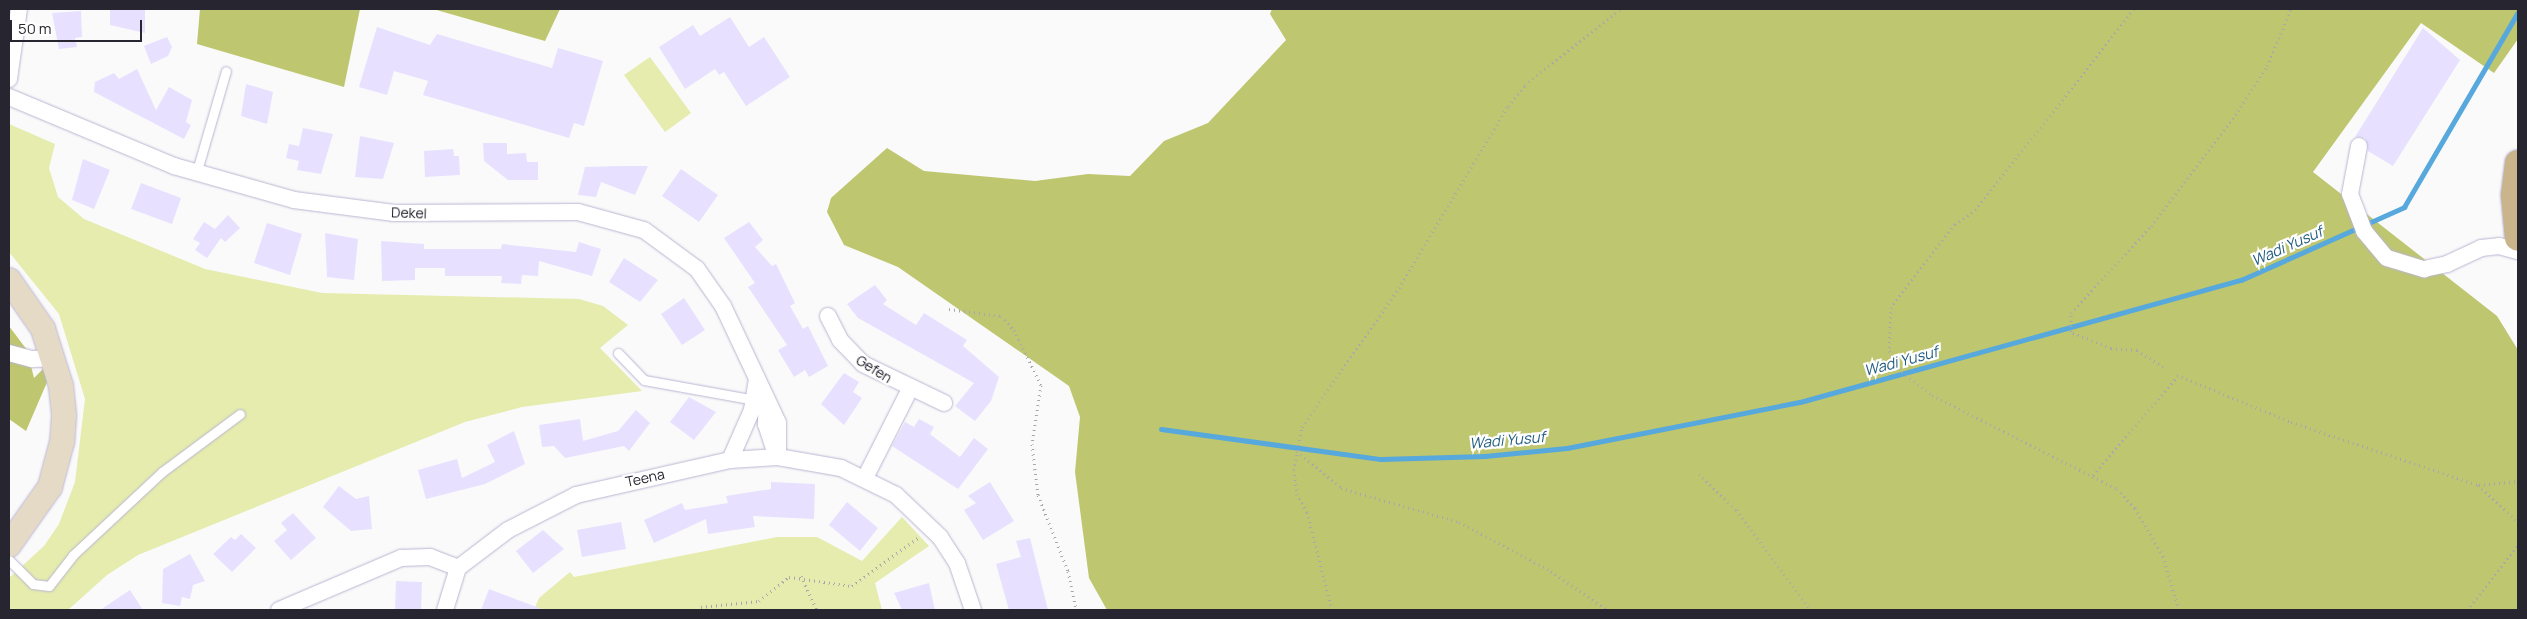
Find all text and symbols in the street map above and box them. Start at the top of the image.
scale bar [12,10,145,42]
text: 50 m [18,18,52,39]
street label: Dekel [391,204,427,222]
water label: Wadi Yusuf [2249,222,2325,270]
water label: Wadi Yusuf [1862,342,1940,380]
street label: Gefen [853,352,895,386]
water label: Wadi Yusuf [1468,428,1546,452]
street label: Teena [624,466,666,490]

